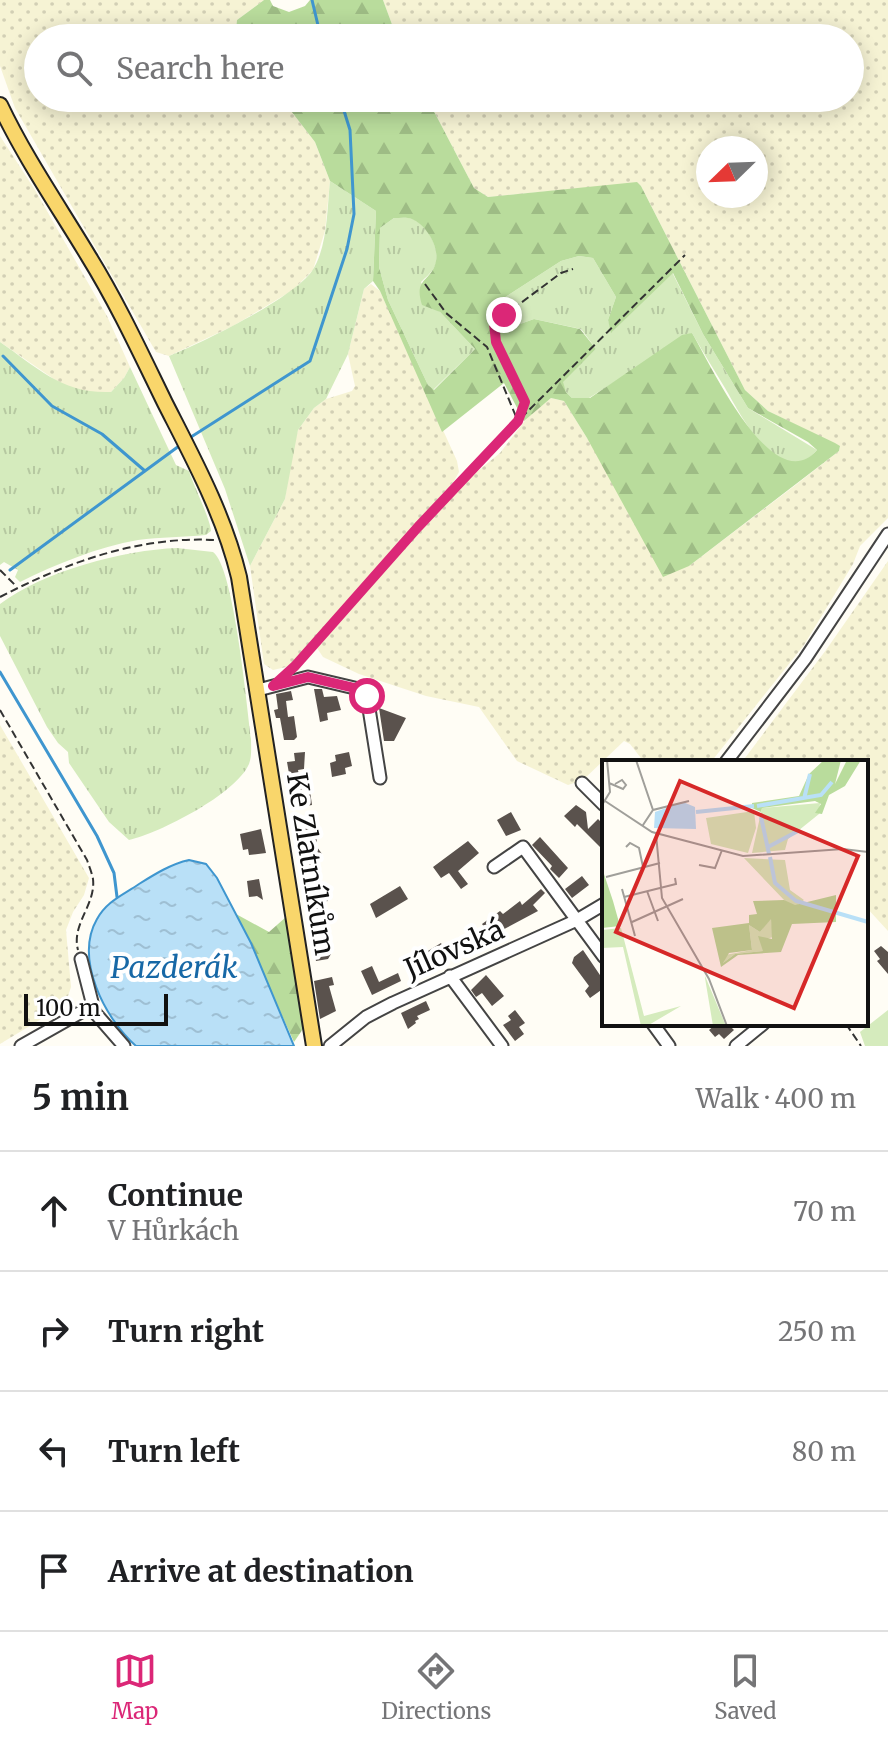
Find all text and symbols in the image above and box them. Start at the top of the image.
search box [24,24,864,112]
icon: search [52,46,96,90]
text: Search here [116,49,284,87]
north arrow [696,136,768,208]
route end [486,297,522,333]
route start [349,678,385,714]
inset map [602,760,868,1026]
street label: Ke Zlatníkům [279,770,343,958]
street label: Jílovská [398,911,509,987]
water label: Pazderák [110,948,238,986]
scale bar [24,990,168,1026]
text: 100 m [36,994,101,1022]
text: 5 min [32,1077,129,1119]
text: Walk · 400 m [696,1082,856,1115]
text: Continue [108,1176,243,1214]
icon: ahead [32,1189,76,1233]
text: 70 m [793,1195,856,1228]
text: V Hůrkách [108,1214,239,1247]
icon: right [32,1309,76,1353]
text: Turn right [108,1312,264,1350]
text: 250 m [778,1315,856,1348]
icon: left [32,1429,76,1473]
text: Turn left [108,1432,240,1470]
text: 80 m [792,1435,856,1468]
icon: arrive [32,1549,76,1593]
text: Arrive at destination [108,1552,414,1590]
tab: Map [111,1649,158,1725]
tab: Directions [381,1649,491,1725]
tab: Saved [714,1649,777,1725]

